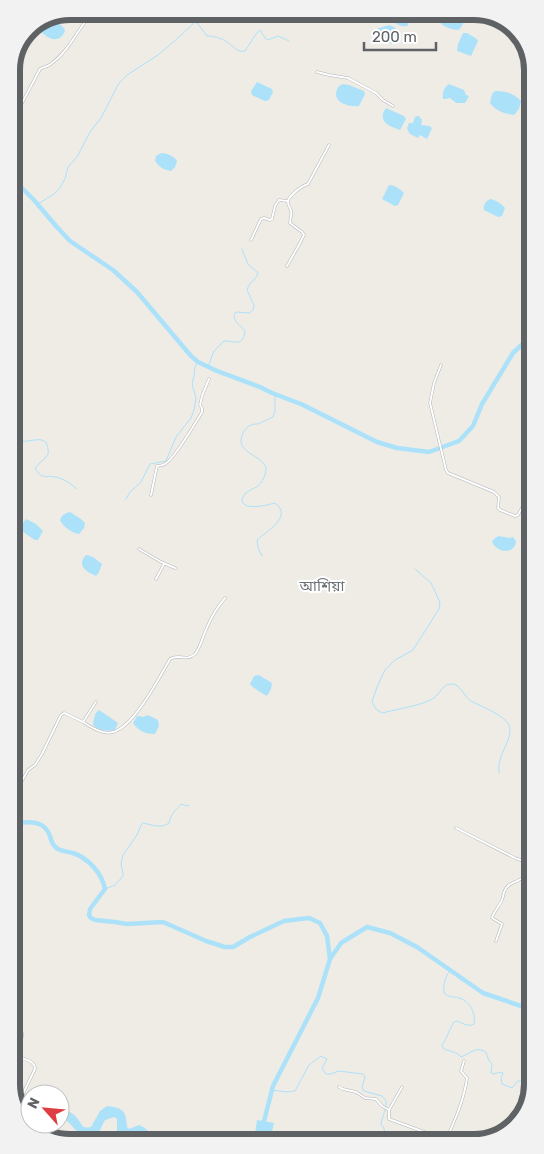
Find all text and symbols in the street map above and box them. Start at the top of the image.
scale bar [364,20,436,52]
text: 200 m [372,28,417,46]
district label: আশিয়া [299,577,345,595]
north arrow [20,1084,70,1134]
text: N [24,1095,44,1112]

